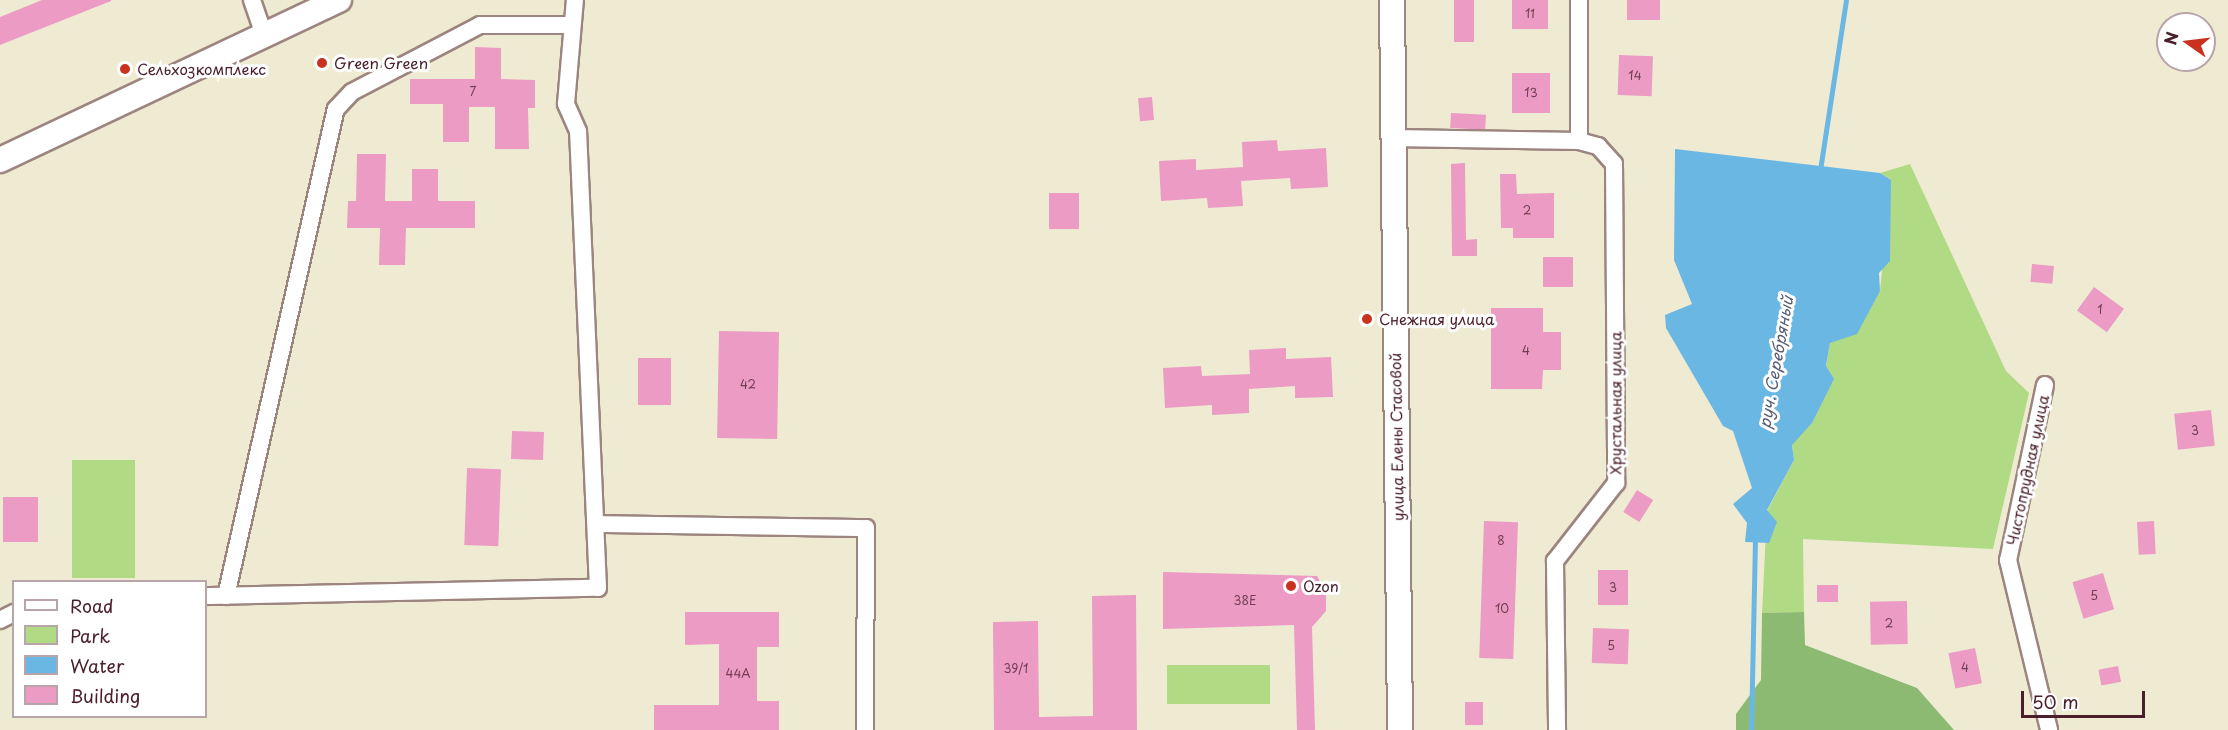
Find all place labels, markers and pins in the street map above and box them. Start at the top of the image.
place label: Green Green [334,54,431,72]
marker: Green Green [315,56,329,70]
place label: Сельхозкомплекс [137,60,266,78]
marker: Сельхозкомплекс [118,62,132,76]
place label: Снежная улица [1379,310,1495,328]
marker: Снежная улица [1360,312,1374,326]
place label: Ozon [1303,577,1339,595]
marker: Ozon [1284,579,1298,593]

